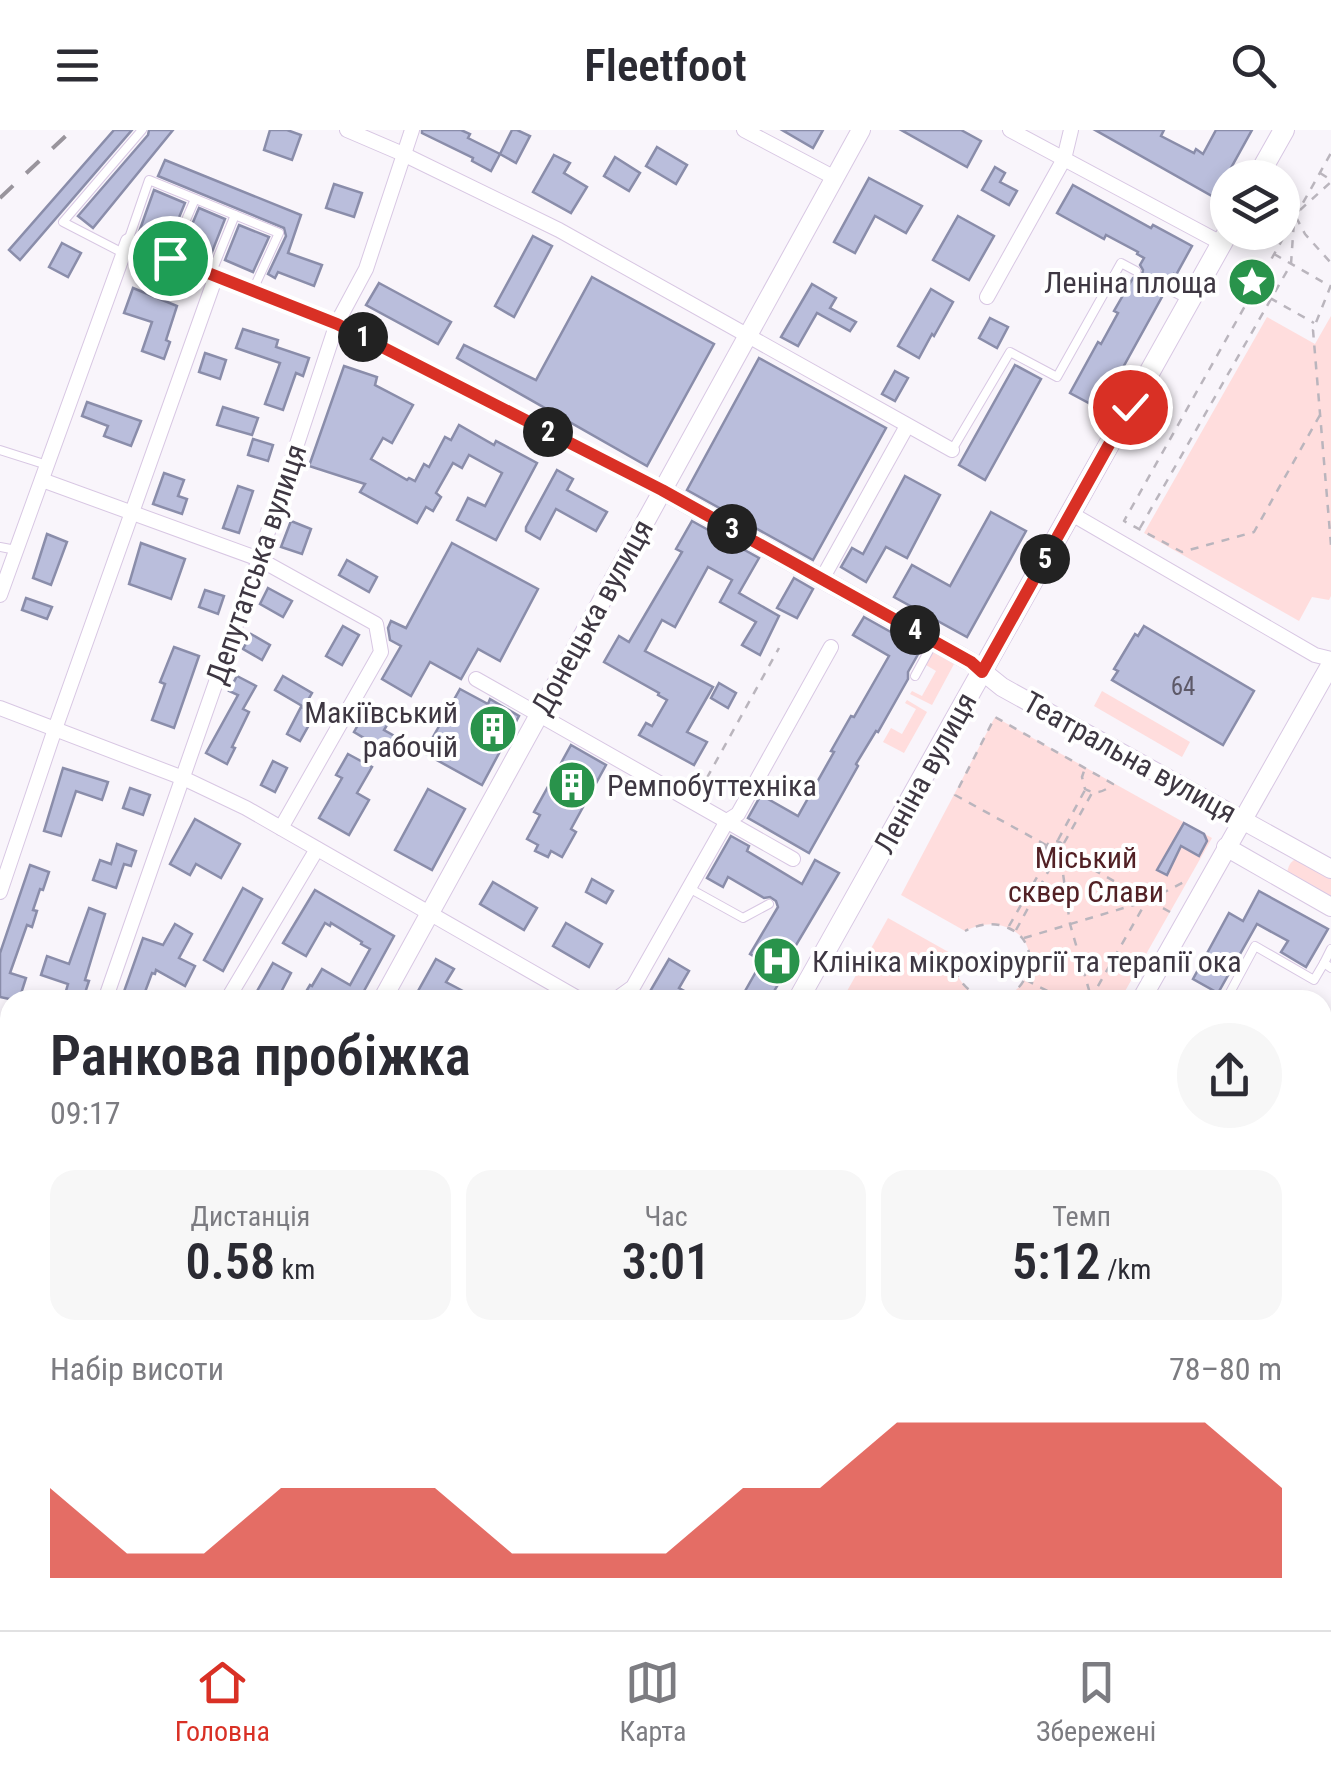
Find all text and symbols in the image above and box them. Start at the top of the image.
icon: menu [50,38,105,93]
icon: search [1226,38,1281,93]
text: Fleetfoot [584,39,747,92]
map controls [1210,160,1300,250]
button: layers [1210,160,1300,250]
pin [128,216,213,301]
icon: arrive [143,231,198,286]
place icon: Леніна площа [1226,256,1278,308]
place label: Леніна площа [1044,265,1217,300]
pin: 1 [338,312,388,362]
text: 1 [356,320,370,353]
pin [1088,365,1173,450]
icon: check [1103,380,1158,435]
pin: 2 [523,407,573,457]
text: 2 [541,415,555,448]
street label: Депутатська вулиця [199,439,313,689]
pin: 3 [707,504,757,554]
text: 3 [725,512,739,545]
street label: Донецька вулиця [524,513,660,721]
pin: 5 [1020,534,1070,584]
text: 5 [1038,542,1052,575]
pin: 4 [890,605,940,655]
text: 4 [908,613,922,646]
house number: 64 [1171,672,1195,701]
street label: Театральна вулиця [1017,684,1243,830]
street label: Леніна вулиця [866,686,984,860]
place label: Макіївський рабочій [304,695,458,764]
building icon: Макіївський рабочій [467,703,519,755]
building icon: Ремпобуттехніка [546,759,598,811]
place label: Ремпобуттехніка [607,768,817,803]
park label: Міський сквер Слави [1008,840,1164,909]
hospital icon: Клініка мікрохірургії та терапії ока [751,935,803,987]
place label: Клініка мікрохірургії та терапії ока [812,944,1242,979]
button: share [1177,1023,1282,1128]
text: Ранкова пробіжка [50,1024,471,1088]
text: 09:17 [50,1094,121,1132]
text: Дистанція [191,1200,310,1233]
text: Час [644,1200,688,1233]
text: Темп [1052,1200,1111,1233]
text: 0.58 [185,1233,275,1291]
text: 3:01 [622,1233,710,1291]
text: 5:12 [1012,1233,1101,1291]
text: km [275,1253,315,1286]
text: /km [1101,1253,1151,1286]
text: Набір висоти [50,1350,224,1388]
text: 78–80 m [1169,1350,1282,1388]
tab: Головна [175,1655,270,1748]
tab: Карта [619,1655,686,1748]
tab: Збережені [1036,1655,1156,1748]

